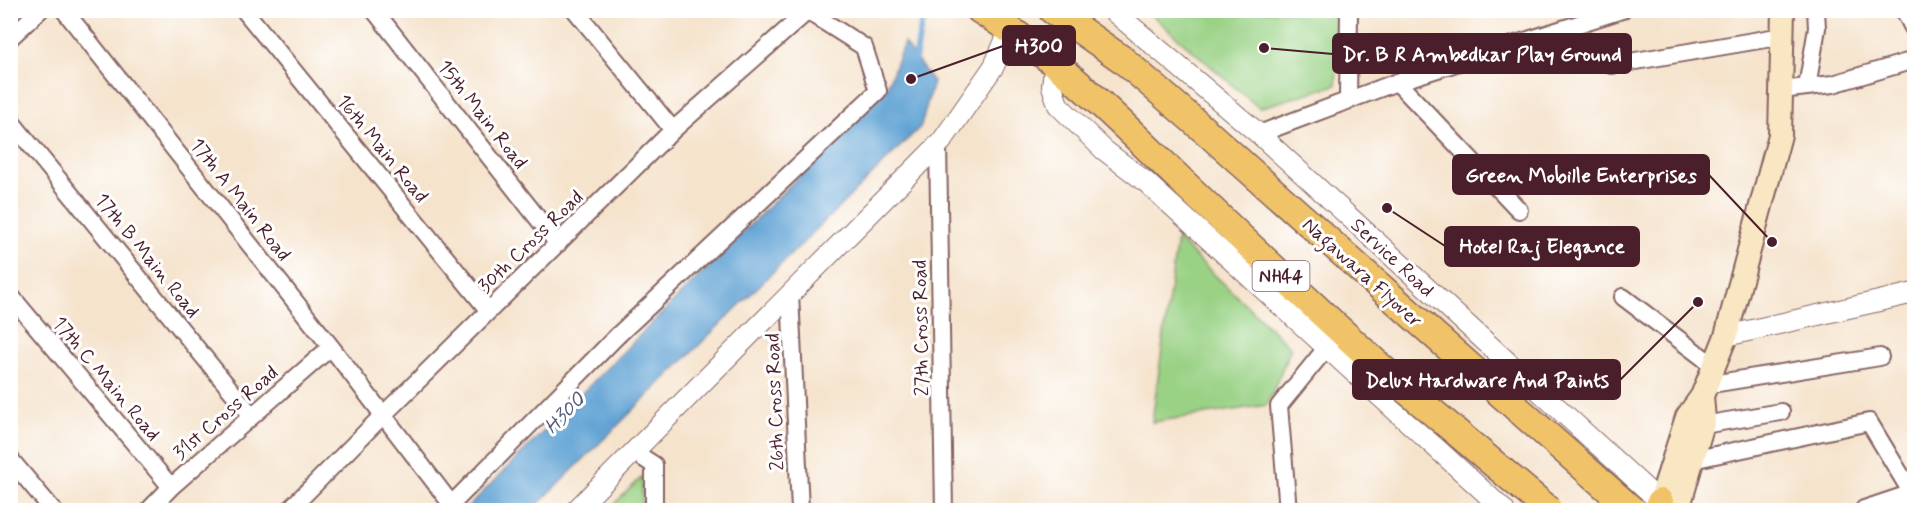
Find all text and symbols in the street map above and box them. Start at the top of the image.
callout: H300 [1003,26,1075,65]
text: H300 [1015,33,1063,61]
callout: Dr. B R Ambedkar Play Ground [1333,34,1631,73]
text: Dr. B R Ambedkar Play Ground [1342,41,1622,69]
street label: 15th Main Road [431,55,533,175]
street label: 16th Main Road [330,89,434,209]
street label: 17th A Main Road [183,133,296,267]
callout: Green Mobille Enterprises [1453,155,1709,194]
text: Green Mobille Enterprises [1465,162,1698,190]
street label: 30th Cross Road [472,185,590,299]
street label: 17th B Main Road [88,188,206,324]
street label: Nagawara Flyover [1295,212,1428,336]
street label: Service Road [1344,212,1440,304]
callout: Hotel Raj Elegance [1445,227,1639,266]
text: Hotel Raj Elegance [1459,233,1626,261]
street label: 27th Cross Road [907,259,936,397]
road number: NH44 [1252,261,1310,291]
street label: 17th C Main Road [46,311,166,447]
street label: 26th Cross Road [760,333,791,471]
street label: 31st Cross Road [168,360,284,466]
callout: Delux Hardware And Paints [1353,360,1620,399]
text: Delux Hardware And Paints [1365,367,1610,395]
water label: H300 [538,386,592,441]

